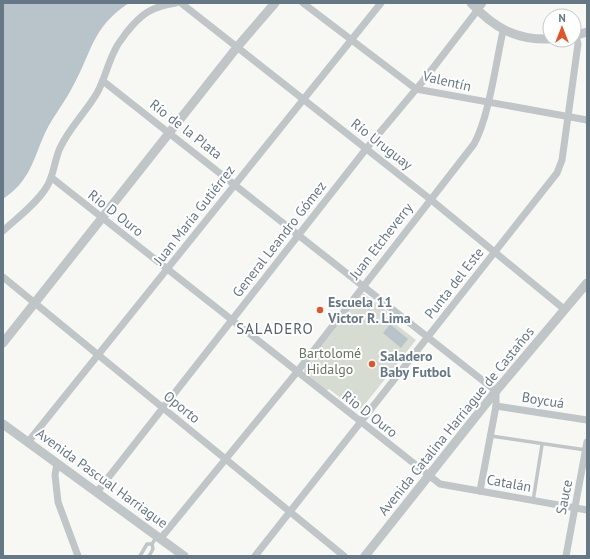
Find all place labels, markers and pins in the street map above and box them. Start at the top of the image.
place label: Escuela 11 Victor R. Lima [327,293,411,327]
marker: Escuela 11 Victor R. Lima [315,305,325,315]
place label: Saladero Baby Futbol [380,347,452,381]
marker: Saladero Baby Futbol [367,359,377,369]

